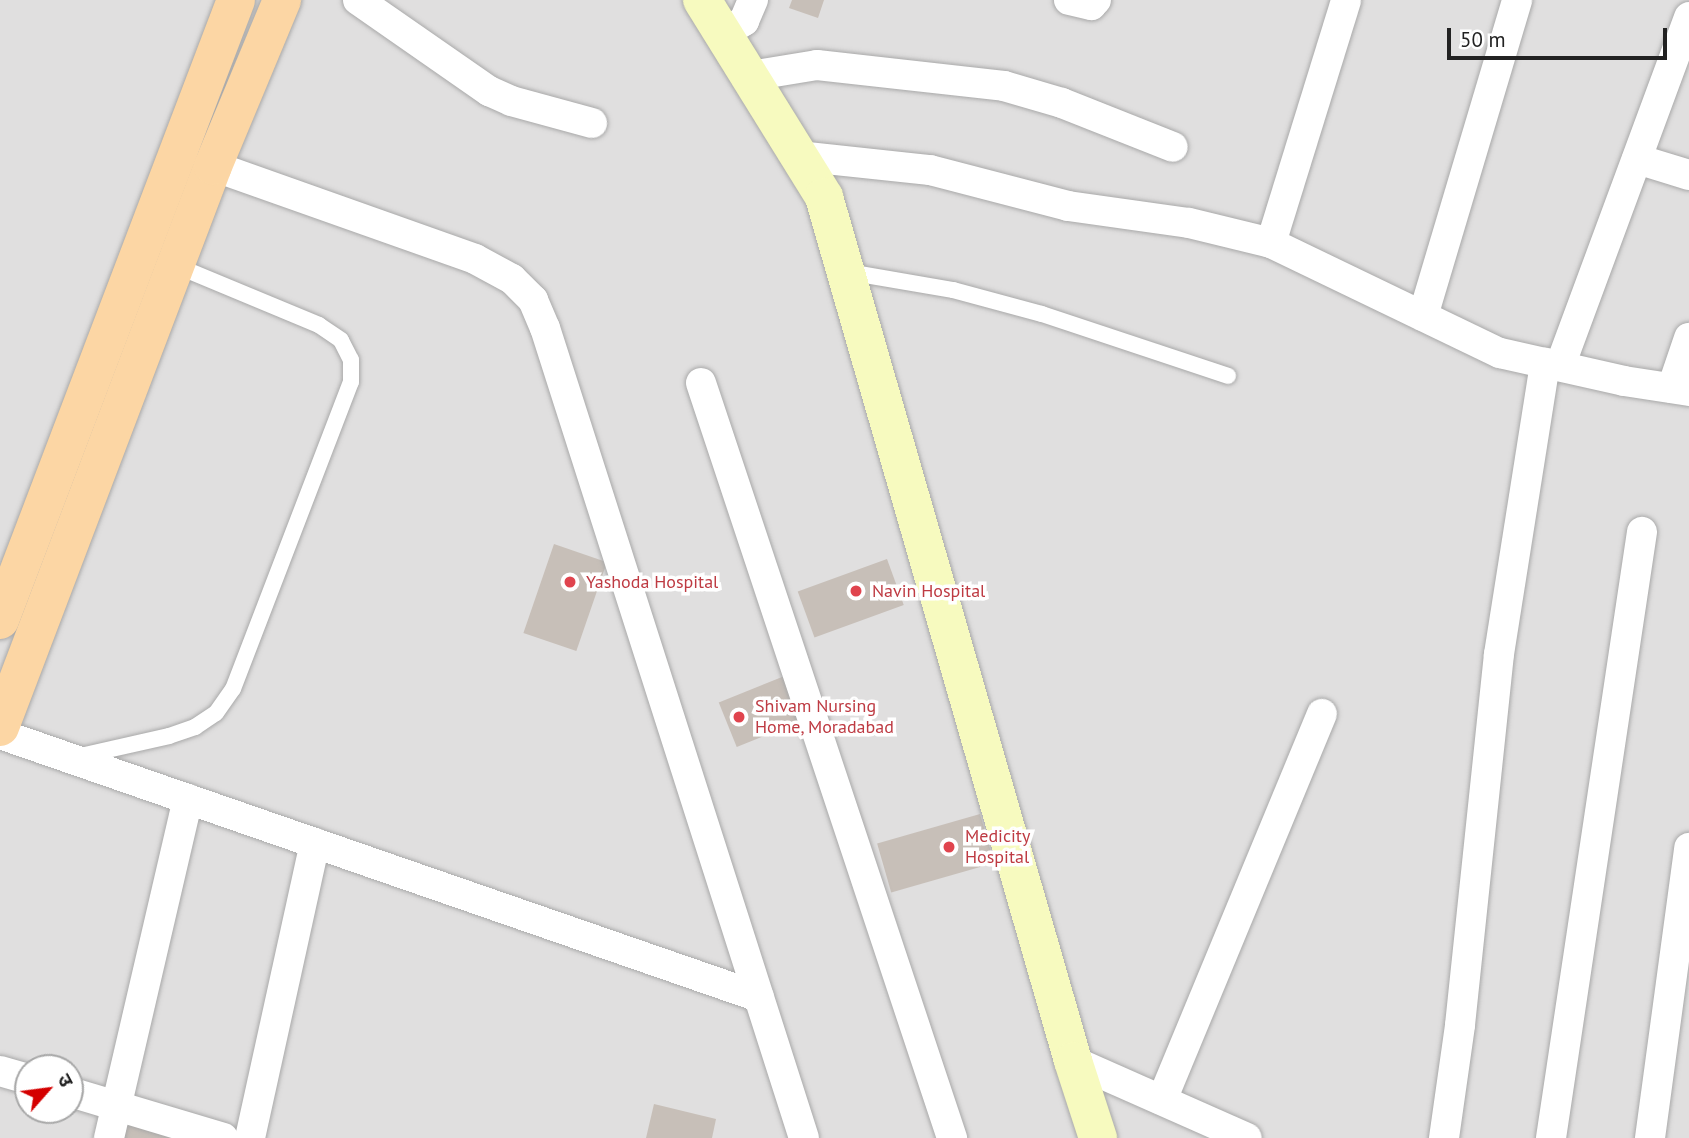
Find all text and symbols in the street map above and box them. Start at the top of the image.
scale bar [1451,14,1672,58]
text: 50 m [1460,26,1506,53]
place label: Yashoda Hospital [586,571,718,593]
marker: Yashoda Hospital [560,572,580,592]
place label: Navin Hospital [872,580,985,602]
marker: Navin Hospital [846,581,866,601]
place label: Shivam Nursing Home, Moradabad [755,696,895,738]
marker: Shivam Nursing Home, Moradabad [729,707,749,727]
place label: Medicity Hospital [965,826,1030,868]
marker: Medicity Hospital [939,837,959,857]
north arrow [14,1054,84,1124]
text: उ [53,1070,79,1091]

